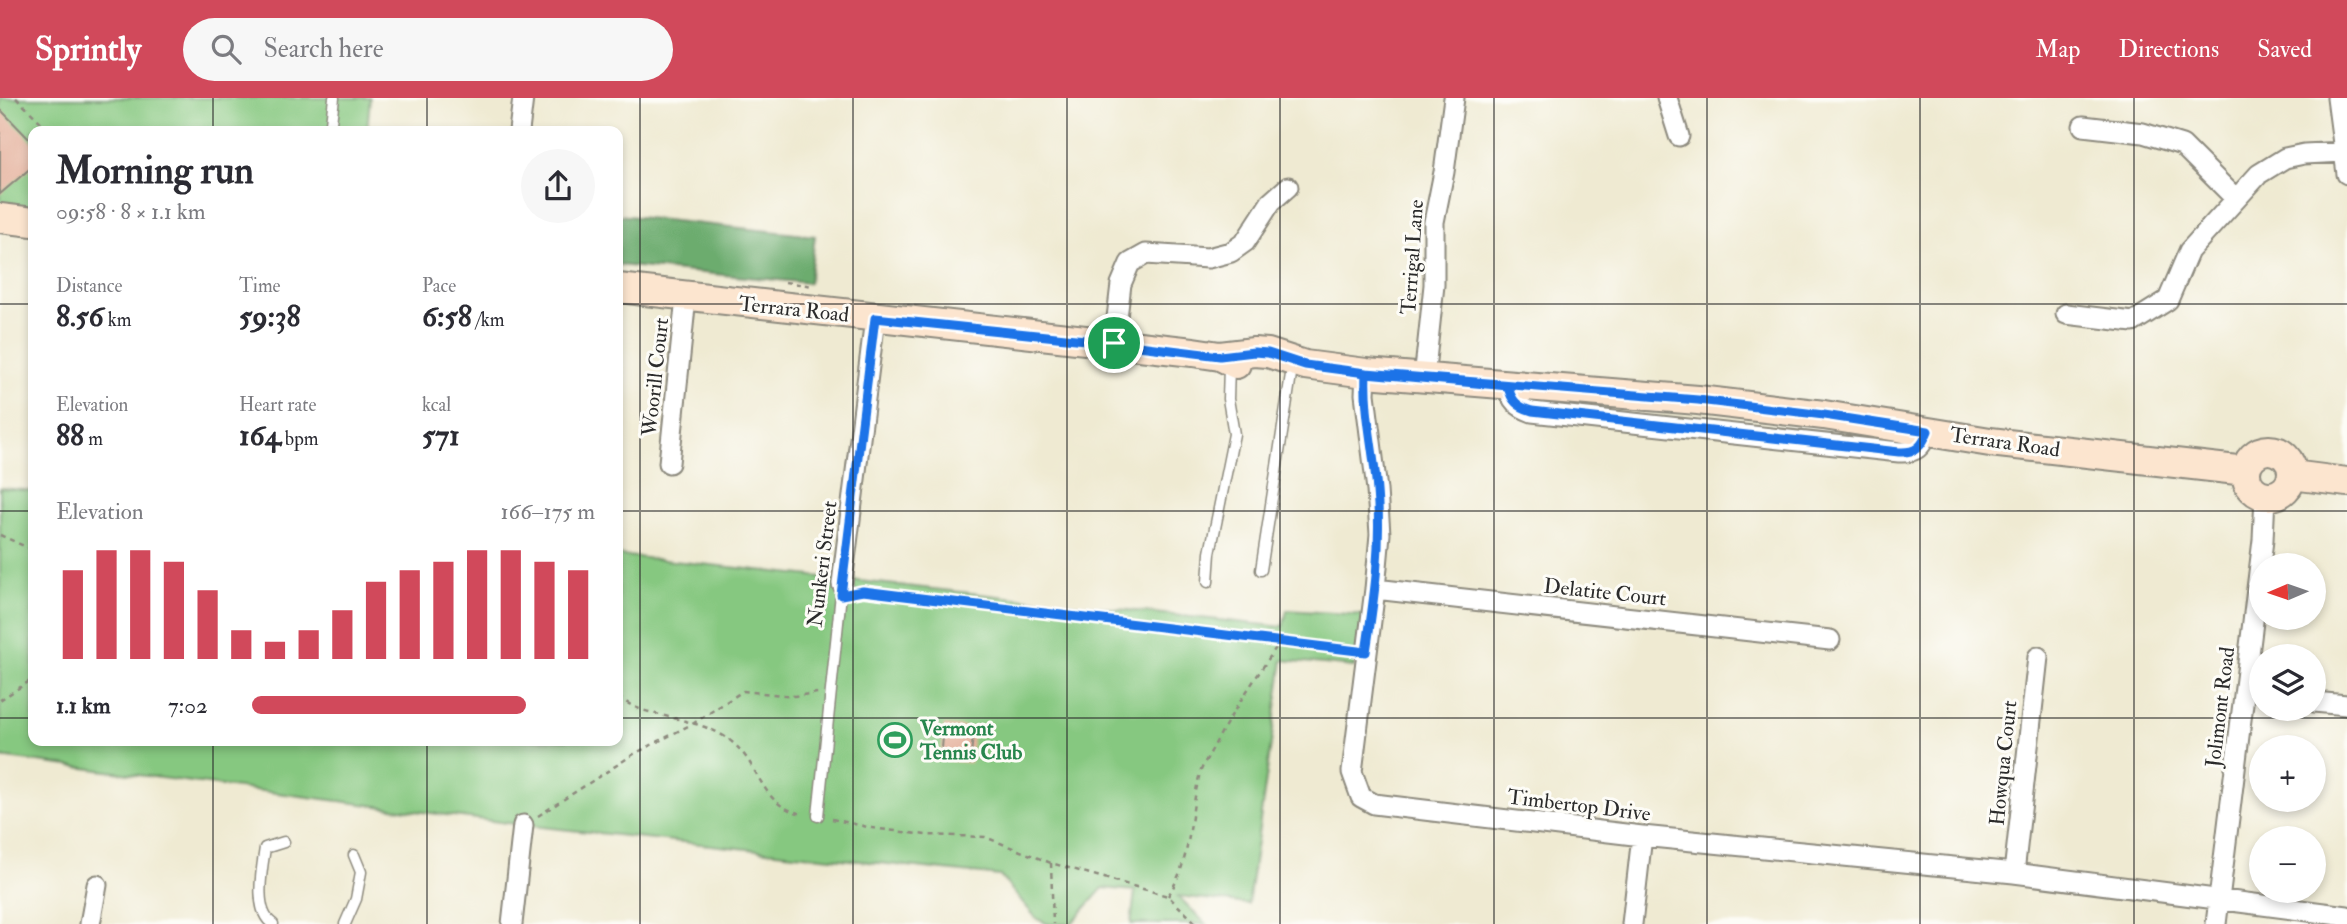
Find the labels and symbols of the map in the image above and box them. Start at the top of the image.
street label: Terrigal Lane [1395,198,1430,315]
street label: Terrara Road [737,290,851,329]
pin [1084,313,1144,373]
street label: Woorill Court [636,316,675,439]
street label: Terrara Road [1948,421,2062,464]
street label: Nunkeri Street [801,499,844,629]
north arrow [2249,553,2326,630]
street label: Delatite Court [1542,573,1668,612]
street label: Jolimont Road [2200,645,2241,770]
street label: Howqua Court [1984,699,2024,827]
place label: Vermont Tennis Club [919,715,1023,766]
sports icon: Vermont Tennis Club [876,721,914,759]
street label: Timbertop Drive [1506,783,1652,828]

